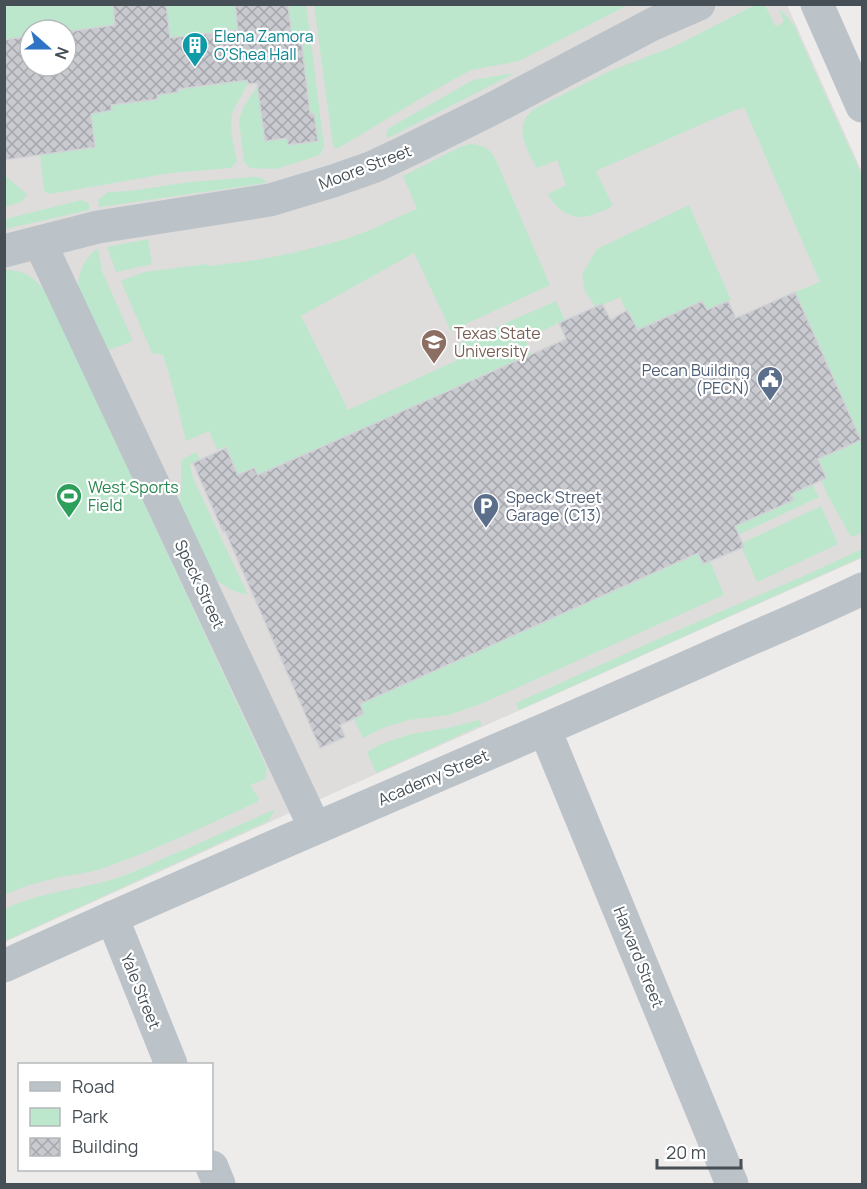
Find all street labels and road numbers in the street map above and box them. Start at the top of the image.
street label: Moore Street [316,139,414,195]
street label: Speck Street [170,536,230,632]
street label: Academy Street [374,744,492,810]
street label: Harvard Street [609,903,669,1011]
street label: Yale Street [116,950,166,1032]

